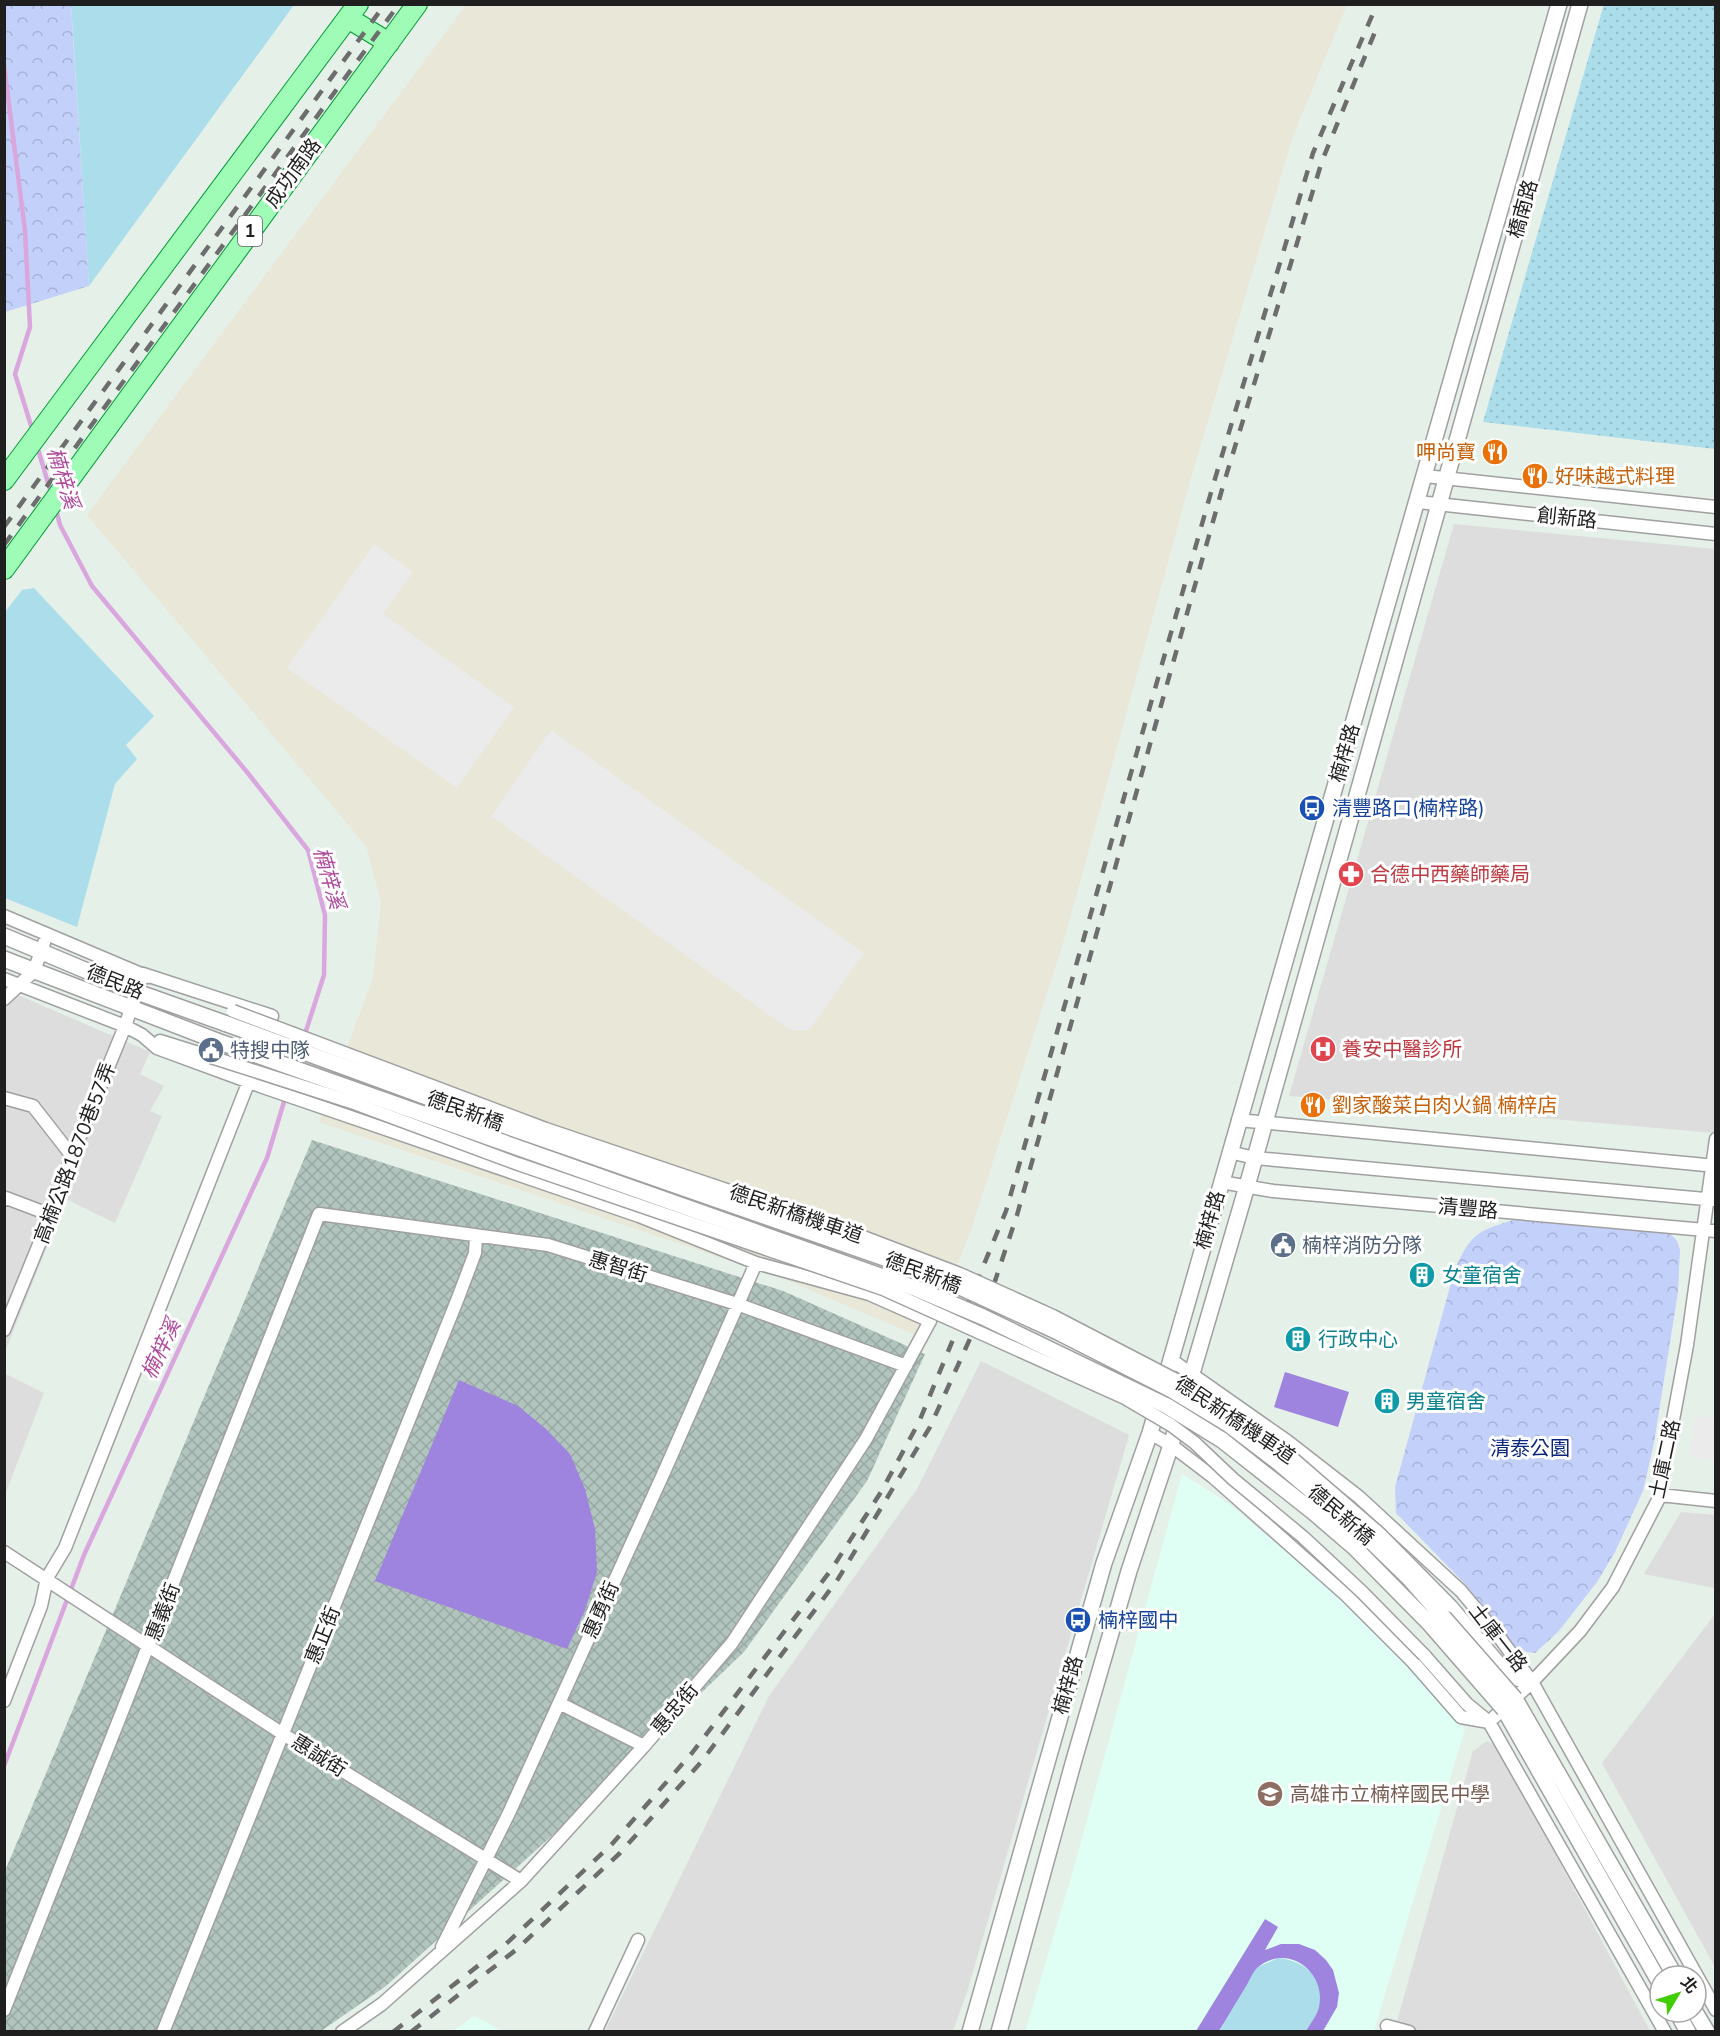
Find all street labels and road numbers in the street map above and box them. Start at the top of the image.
street label: 成功南路 [259,133,327,213]
street label: 橋南路 [1502,176,1544,242]
road number: 1 [238,216,262,246]
street label: 創新路 [1536,501,1598,535]
street label: 楠梓路 [1324,720,1366,786]
street label: 德民路 [82,958,148,1006]
street label: 高楠公路1870巷57弄 [28,1059,122,1247]
street label: 德民新橋 [423,1085,507,1137]
street label: 德民新橋機車道 [725,1178,867,1250]
street label: 楠梓路 [1189,1187,1231,1253]
street label: 清豐路 [1437,1193,1499,1225]
street label: 惠智街 [585,1245,651,1289]
street label: 德民新橋 [881,1246,965,1300]
street label: 德民新橋機車道 [1169,1370,1301,1470]
street label: 土庫二路 [1643,1417,1687,1501]
street label: 德民新橋 [1302,1479,1380,1551]
street label: 惠勇街 [576,1577,626,1643]
street label: 惠義街 [140,1579,186,1645]
street label: 土庫一路 [1463,1598,1533,1678]
street label: 惠正街 [299,1602,347,1668]
street label: 楠梓路 [1047,1652,1089,1718]
street label: 惠忠街 [645,1677,705,1741]
street label: 惠誠街 [286,1729,352,1783]

